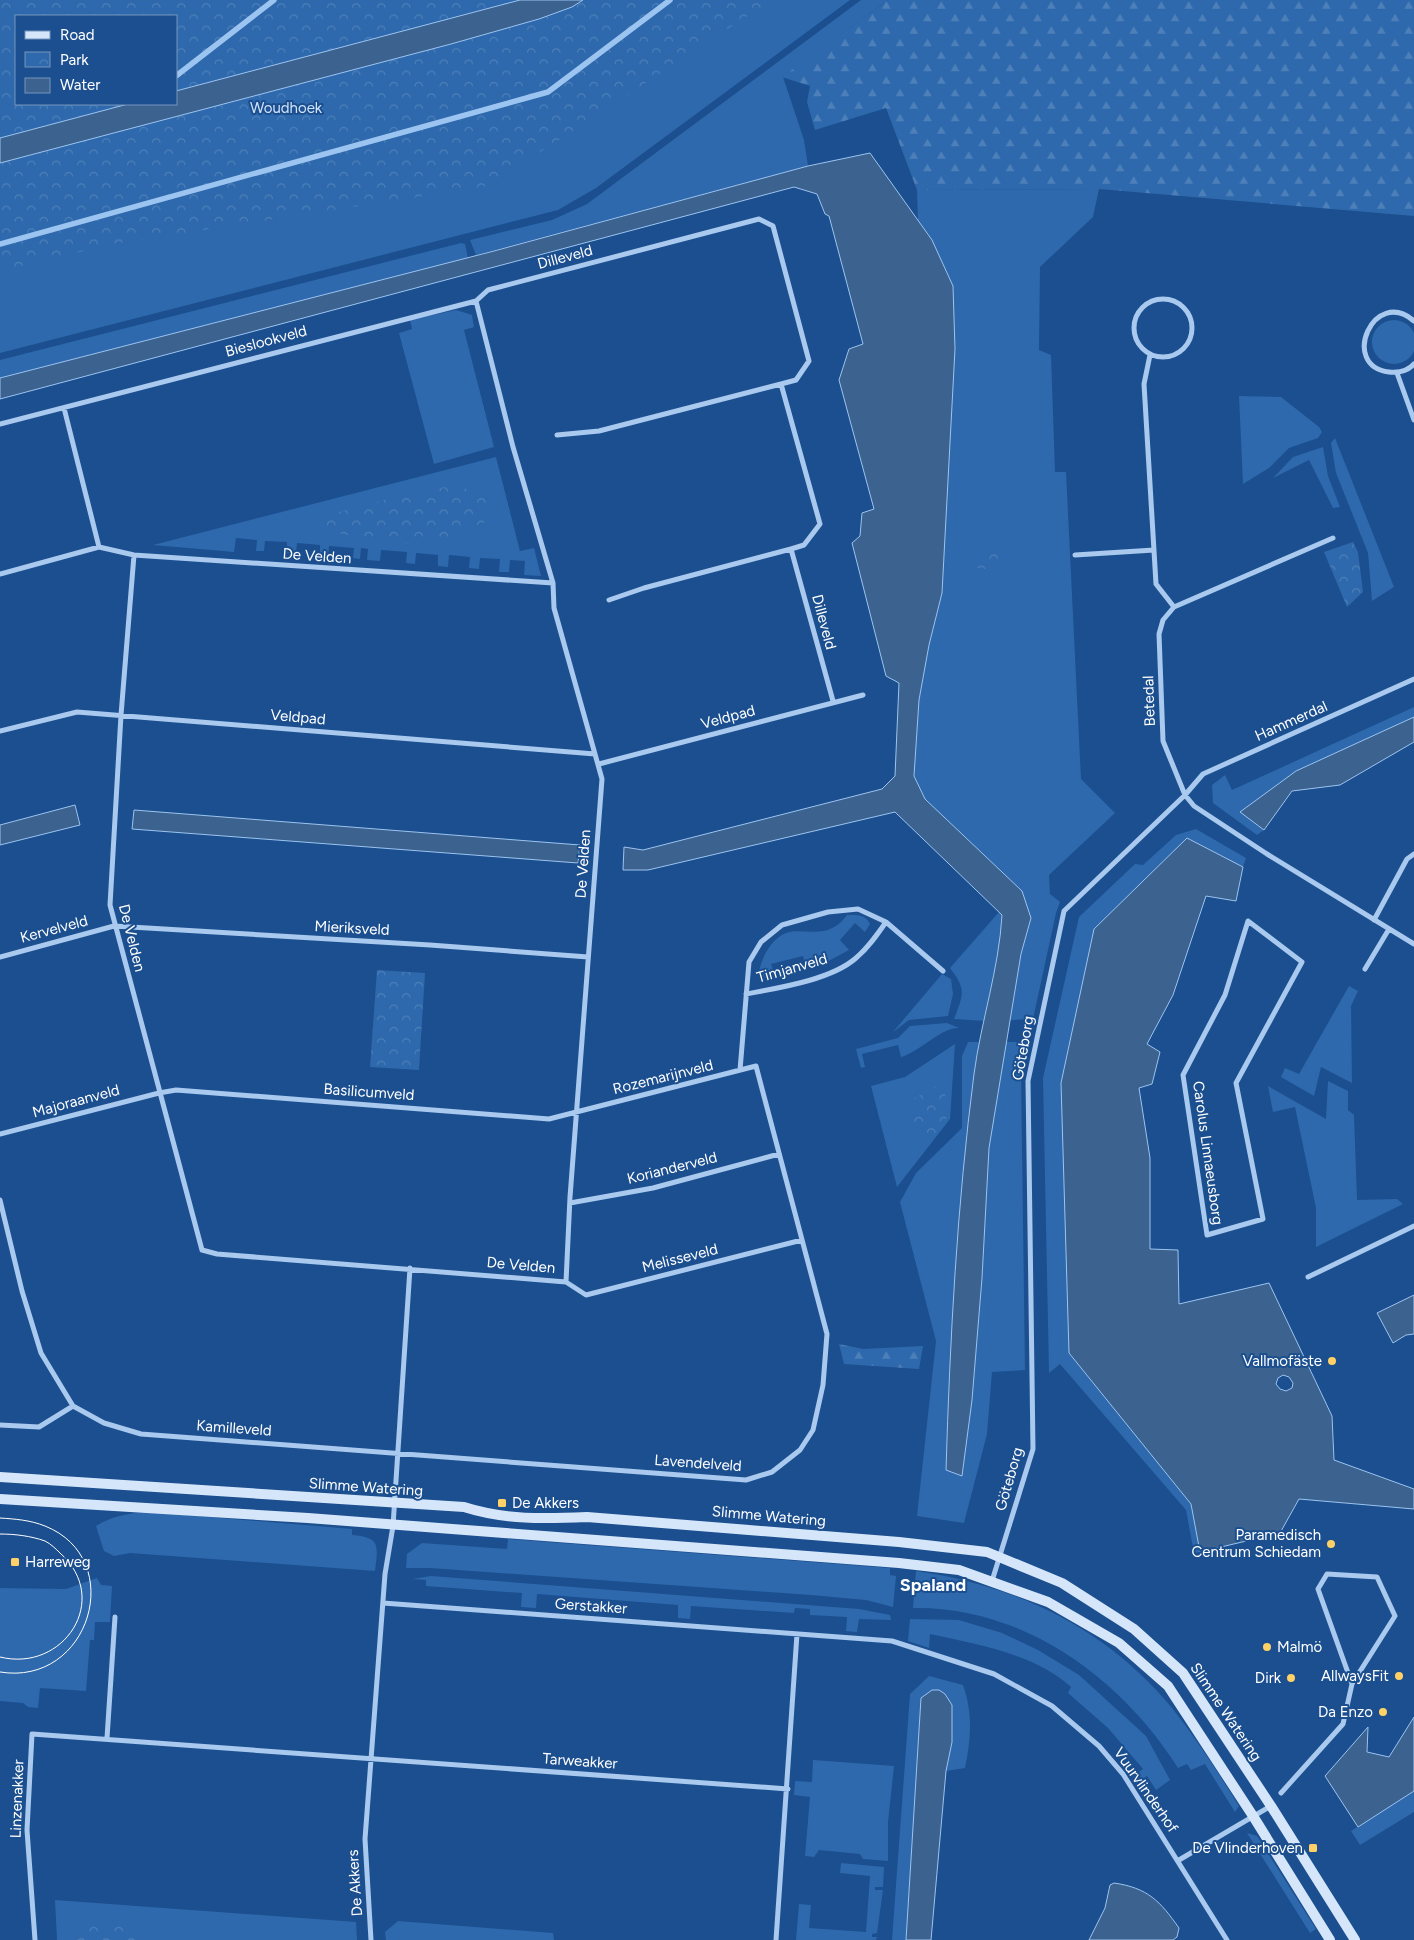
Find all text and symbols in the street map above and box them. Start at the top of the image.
legend [15,15,178,105]
text: Road [60,26,95,44]
text: Park [60,51,89,69]
text: Water [60,76,100,94]
park label: Woudhoek [250,99,323,117]
street label: Dilleveld [535,241,595,273]
street label: Bieslookveld [223,321,309,361]
street label: De Velden [282,545,352,567]
street label: Dilleveld [808,592,840,652]
street label: Betedal [1139,675,1159,727]
street label: Hammerdal [1252,697,1330,745]
street label: Veldpad [699,701,757,733]
street label: Veldpad [270,706,326,728]
street label: De Velden [572,829,594,899]
street label: De Velden [115,902,149,974]
street label: Kervelveld [18,911,90,947]
street label: Mieriksveld [314,917,390,939]
street label: Timjanveld [755,949,829,987]
street label: Göteborg [1008,1014,1038,1082]
street label: Rozemarijnveld [611,1056,715,1098]
street label: Basilicumveld [323,1080,415,1104]
street label: Carolus Linnaeusborg [1189,1080,1227,1226]
street label: Majoraanveld [30,1081,122,1121]
street label: Korianderveld [625,1148,719,1188]
street label: Melisseveld [640,1240,720,1276]
street label: De Velden [486,1253,556,1277]
place label: Vallmofäste [1243,1352,1322,1370]
marker: Vallmofäste [1326,1355,1338,1367]
street label: Kamilleveld [196,1416,272,1440]
street label: Göteborg [991,1445,1027,1513]
street label: Lavendelveld [654,1451,742,1475]
street label: Slimme Watering [308,1474,424,1500]
place label: De Akkers [512,1494,579,1512]
marker: De Akkers [496,1497,508,1509]
street label: Slimme Watering [711,1502,827,1530]
place label: Paramedisch Centrum Schiedam [1191,1526,1321,1561]
marker: Paramedisch Centrum Schiedam [1325,1538,1337,1550]
place label: Harreweg [25,1553,91,1571]
marker: Harreweg [9,1556,21,1568]
district label: Spaland [900,1574,966,1596]
street label: Gerstakker [554,1594,628,1618]
place label: Malmö [1277,1638,1322,1656]
marker: Malmö [1261,1641,1273,1653]
street label: Slimme Watering [1187,1660,1265,1764]
place label: AllwaysFit [1321,1667,1389,1685]
place label: Dirk [1255,1669,1282,1687]
marker: AllwaysFit [1393,1670,1405,1682]
marker: Dirk [1285,1672,1297,1684]
place label: Da Enzo [1318,1703,1373,1721]
marker: Da Enzo [1377,1706,1389,1718]
street label: Vuurvlinderhof [1110,1744,1182,1836]
street label: Tarweakker [542,1749,618,1773]
street label: Linzenakker [7,1759,27,1839]
place label: De Vlinderhoven [1192,1839,1303,1857]
marker: De Vlinderhoven [1307,1842,1319,1854]
street label: De Akkers [344,1849,366,1917]

